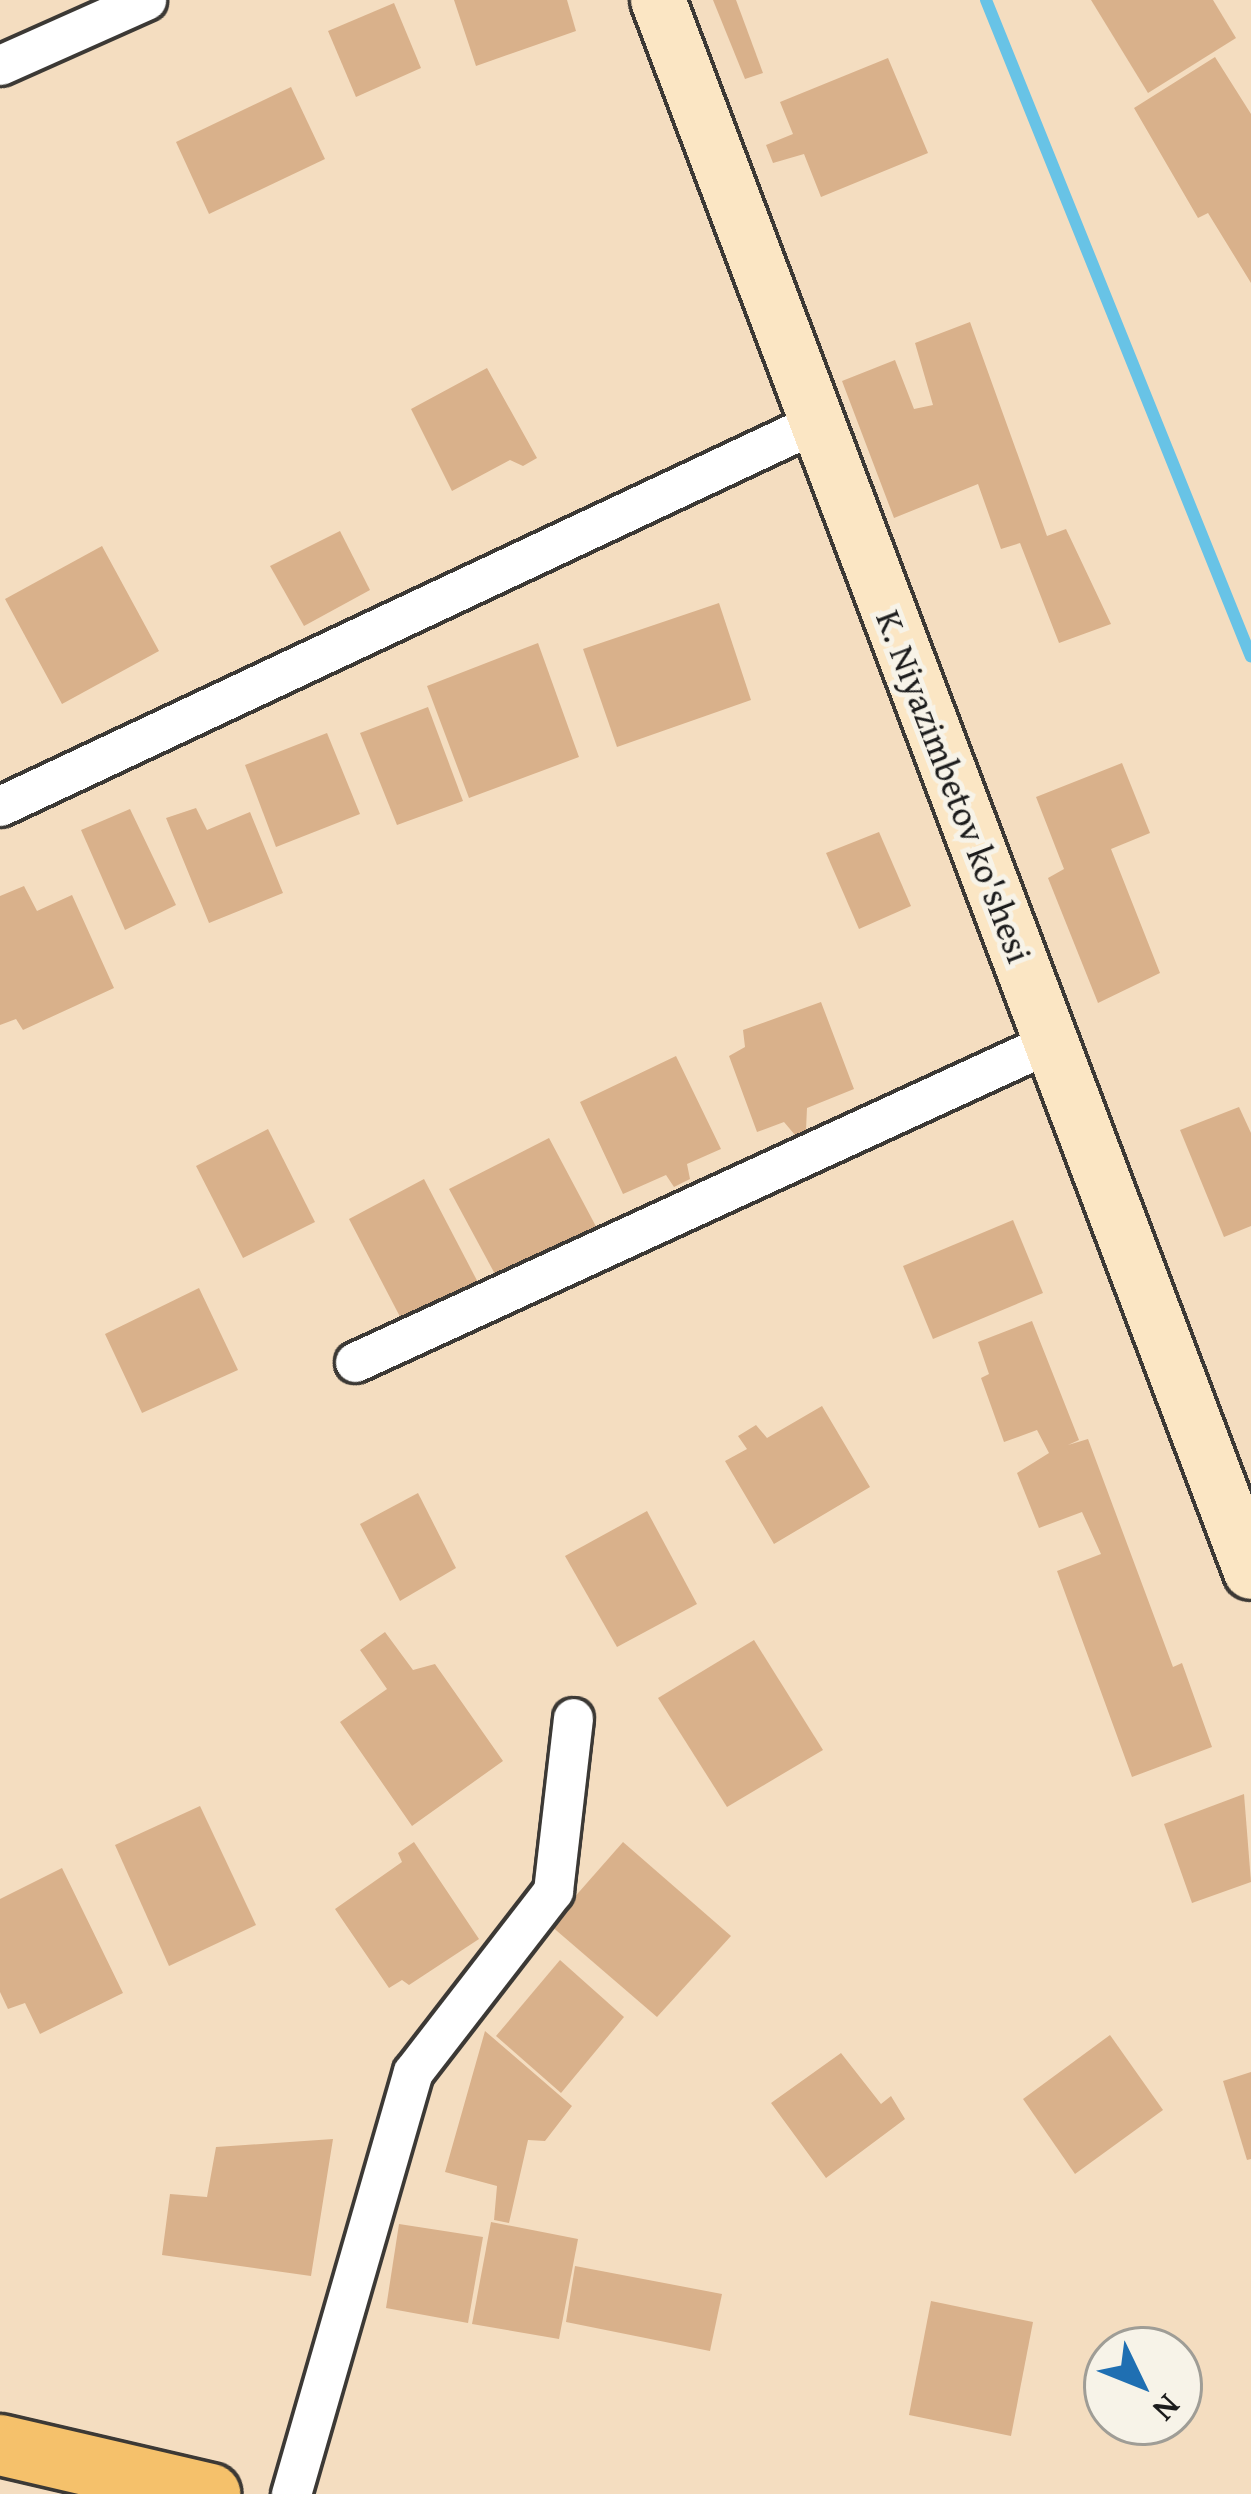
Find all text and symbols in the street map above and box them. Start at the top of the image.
street label: K. Niyazimbetov ko'shesi [868,604,1042,968]
north arrow [1083,2326,1203,2446]
text: N [1142,2384,1192,2433]

